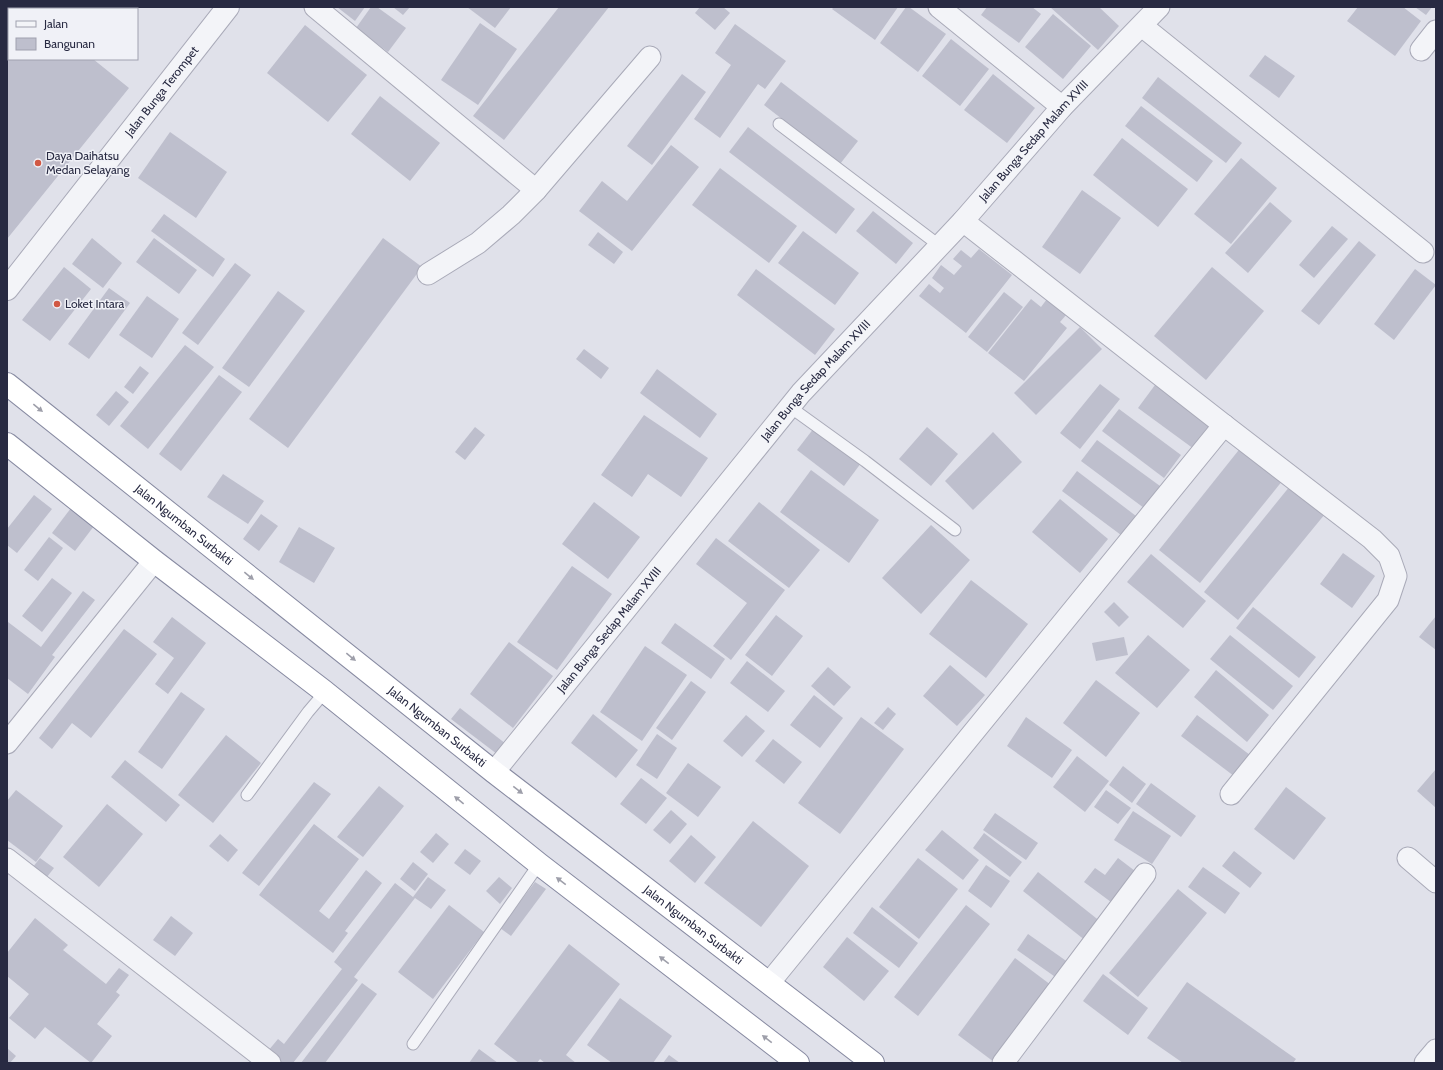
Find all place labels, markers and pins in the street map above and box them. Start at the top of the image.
place label: Daya Daihatsu Medan Selayang [46,148,131,177]
marker: Daya Daihatsu Medan Selayang [33,158,43,168]
place label: Loket Intara [65,296,125,311]
marker: Loket Intara [52,299,62,309]

